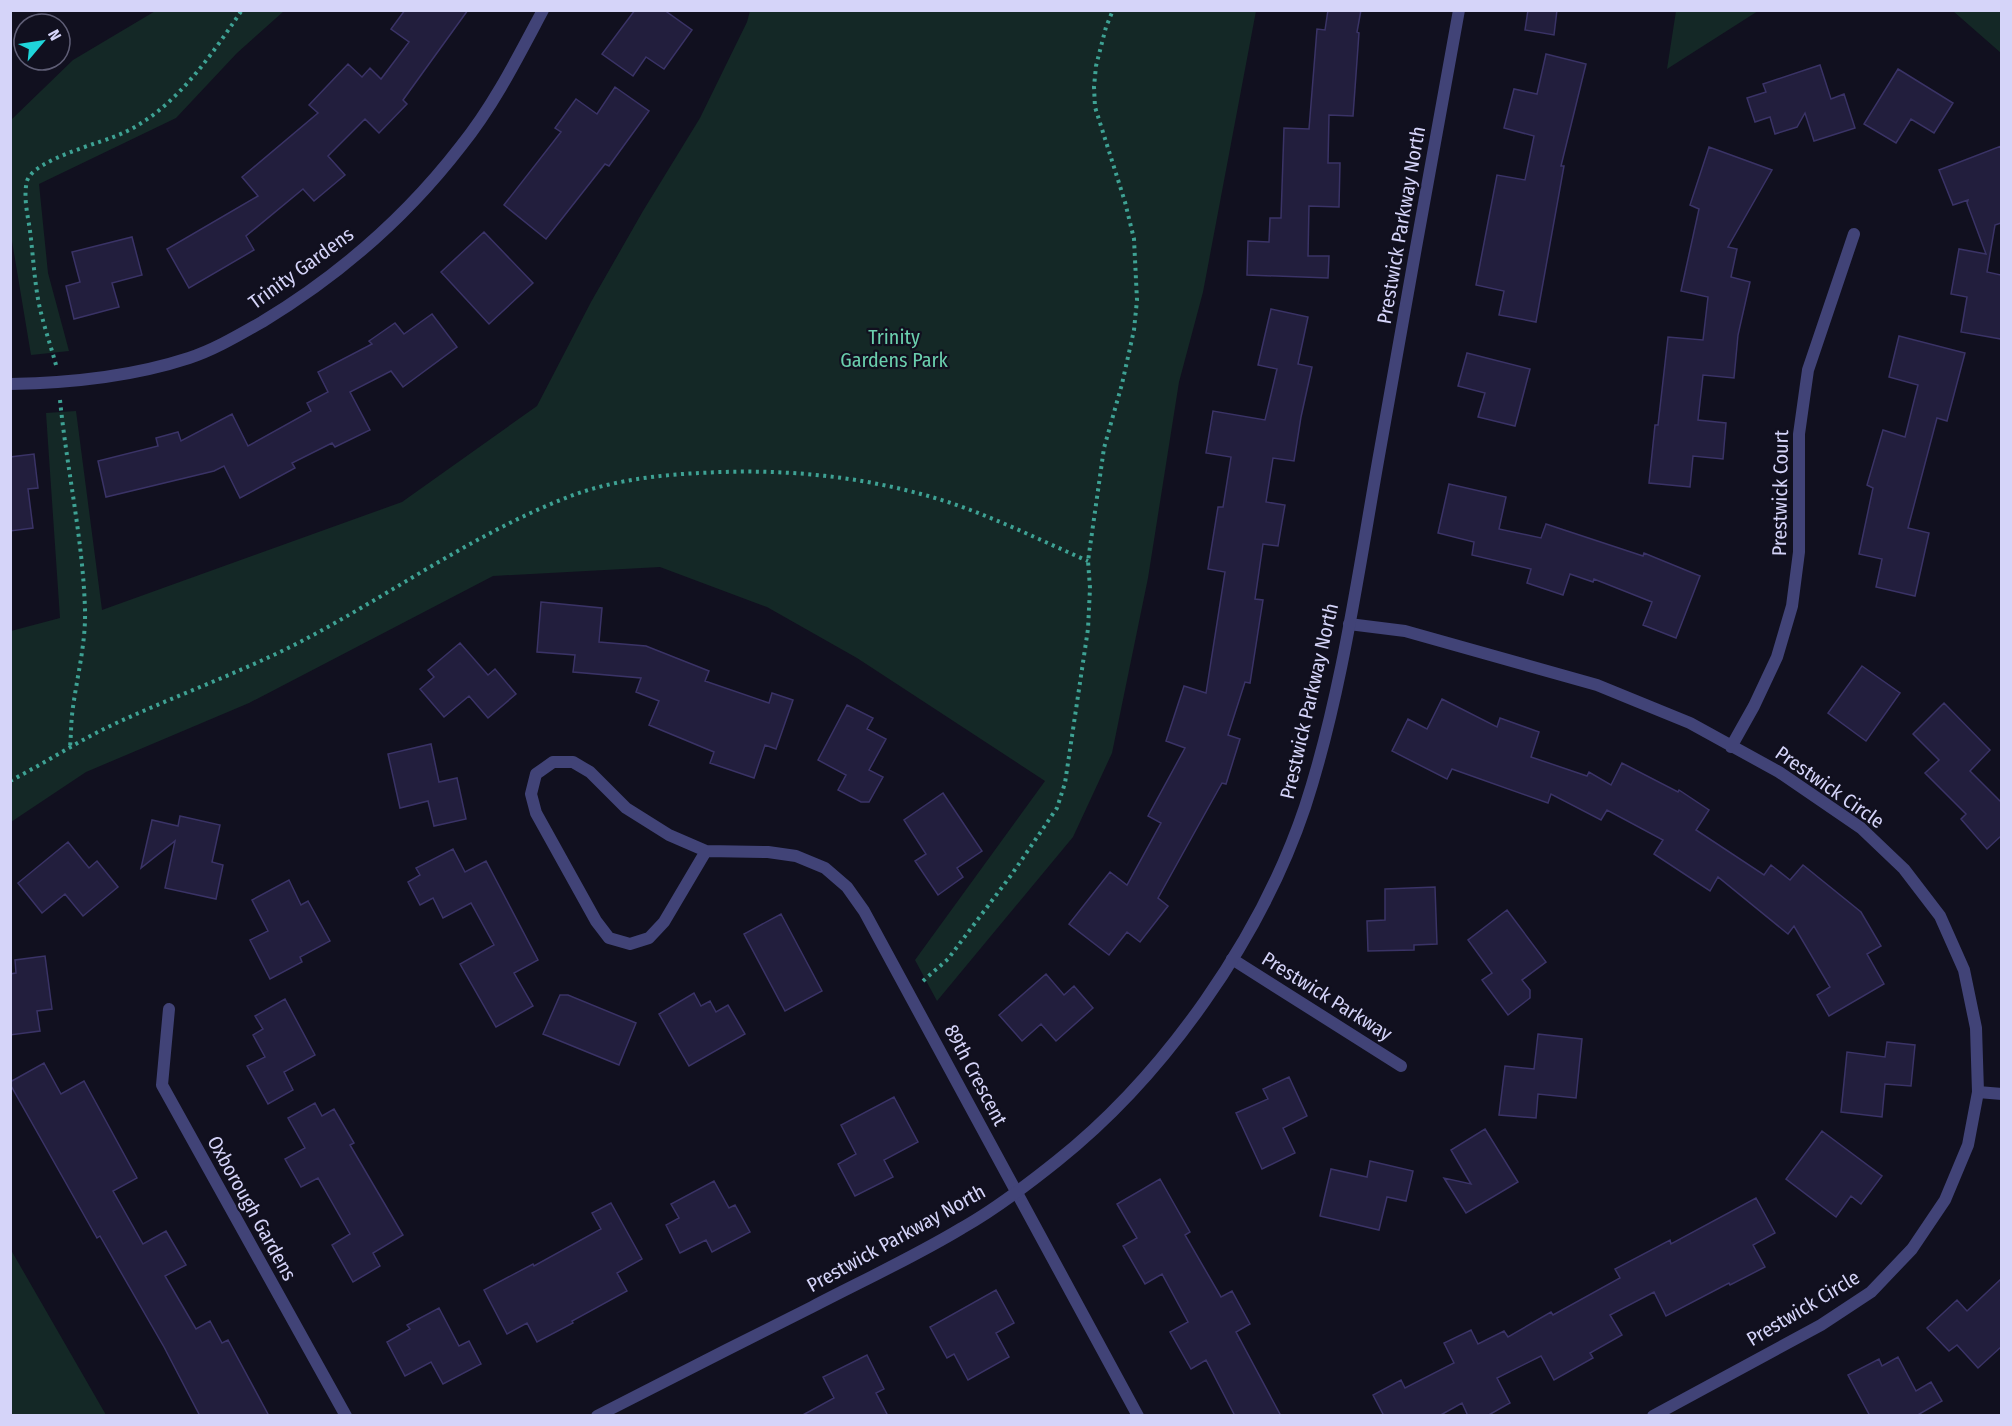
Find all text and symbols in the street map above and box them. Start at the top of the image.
north arrow [12,12,72,72]
text: N [44,26,65,44]
street label: Prestwick Parkway North [1372,124,1430,326]
street label: Trinity Gardens [244,222,358,314]
park label: Trinity Gardens Park [840,325,948,372]
street label: Prestwick Court [1767,429,1793,556]
street label: Prestwick Parkway North [1275,601,1343,801]
street label: Prestwick Circle [1771,741,1889,833]
street label: Prestwick Parkway [1257,946,1397,1046]
street label: 89th Crescent [939,1020,1013,1130]
street label: Oxborough Gardens [202,1131,302,1285]
street label: Prestwick Parkway North [803,1179,989,1297]
street label: Prestwick Circle [1742,1265,1864,1351]

